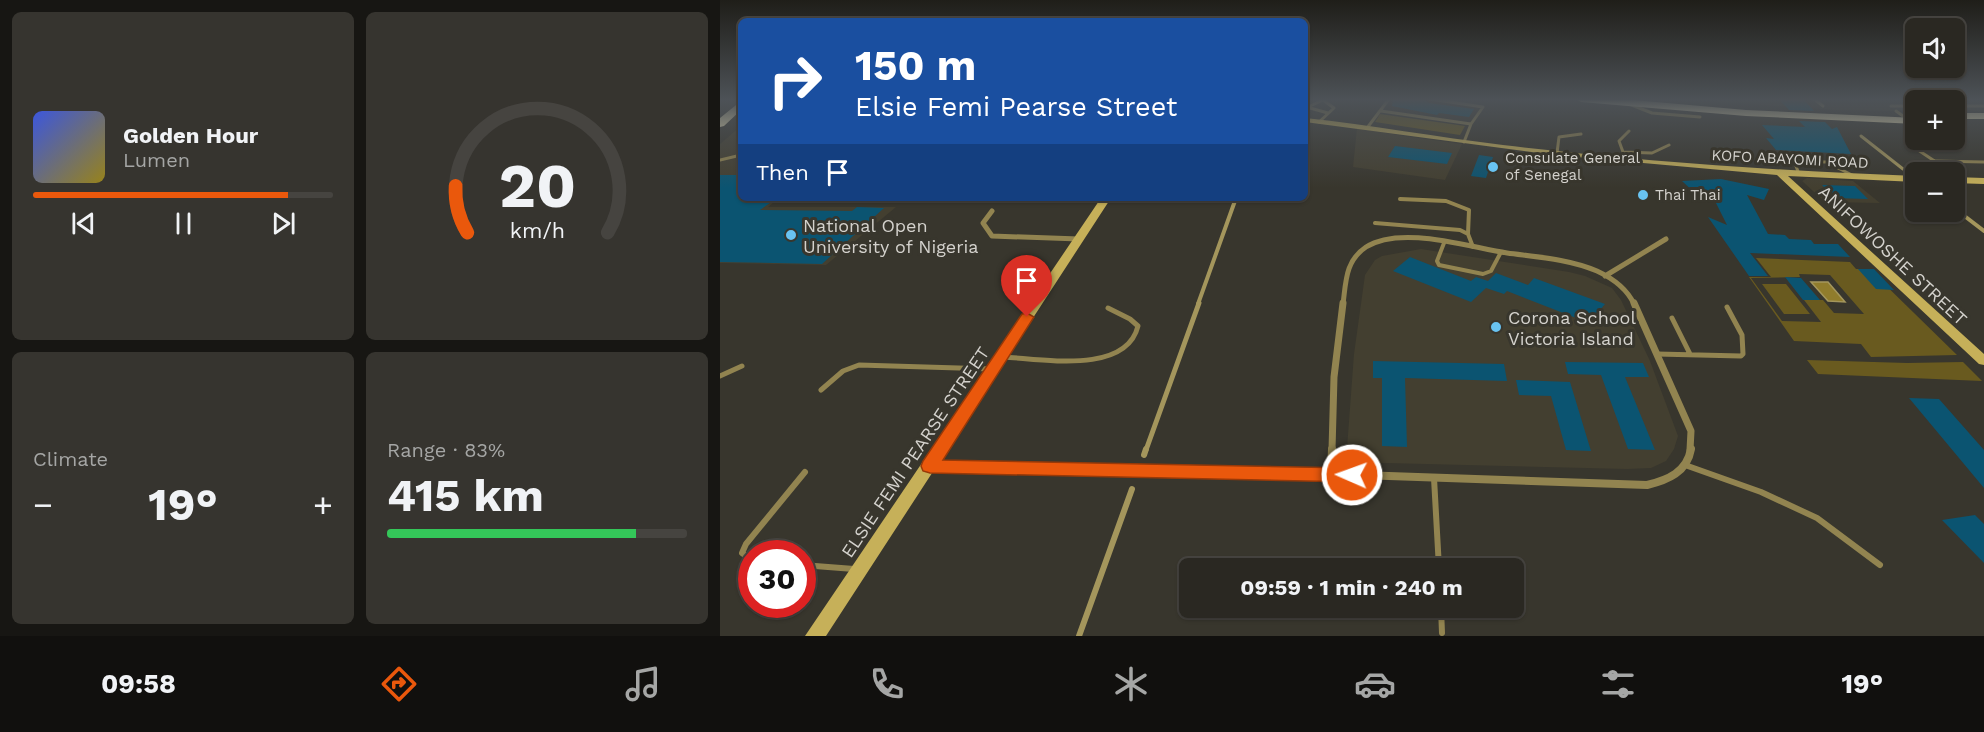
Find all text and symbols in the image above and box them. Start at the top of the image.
map controls [1905,18,1965,222]
button: sound [1905,18,1965,78]
text: 150 m [855,41,976,90]
icon: right [756,42,834,120]
button: + [1905,90,1965,150]
text: Elsie Femi Pearse Street [855,91,1177,123]
text: Golden Hour [123,123,258,148]
street label: KOFO ABAYOMI ROAD [1711,146,1869,172]
text: Lumen [123,148,190,172]
text: 20 [498,149,576,222]
place label: Consulate General of Senegal [1505,149,1640,184]
icon: arrive [821,156,854,189]
text: Then [756,160,809,185]
marker: Consulate General of Senegal [1486,160,1500,174]
button: − [1905,162,1965,222]
street label: ANIFOWOSHE STREET [1814,181,1972,329]
place label: Thai Thai [1655,186,1721,204]
marker: Thai Thai [1636,188,1650,202]
icon: previous [67,207,100,240]
icon: pause [167,207,200,240]
icon: next [267,207,300,240]
place label: National Open University of Nigeria [803,215,979,257]
text: km/h [509,218,565,243]
marker: National Open University of Nigeria [784,228,798,242]
pin [1001,255,1052,317]
icon: arrive [1010,264,1043,297]
place label: Corona School Victoria Island [1508,307,1636,349]
marker: Corona School Victoria Island [1489,320,1503,334]
street label: ELSIE FEMI PEARSE STREET [837,343,993,561]
text: Range · 83% [387,438,505,462]
position arrow [1320,443,1384,507]
text: Climate [33,447,108,471]
text: 415 km [387,469,544,522]
text: 19° [148,478,218,531]
text: − [33,485,53,524]
text: + [313,485,333,524]
speed limit sign: 30 [738,540,816,618]
text: 09:59 · 1 min · 240 m [1240,575,1463,600]
icon: directions [378,663,420,705]
icon: music [622,663,664,705]
icon: phone [866,663,908,705]
icon: climate [1110,663,1152,705]
icon: car [1354,663,1396,705]
icon: filters [1597,663,1639,705]
text: 09:58 [101,668,176,700]
text: 19° [1841,668,1883,700]

